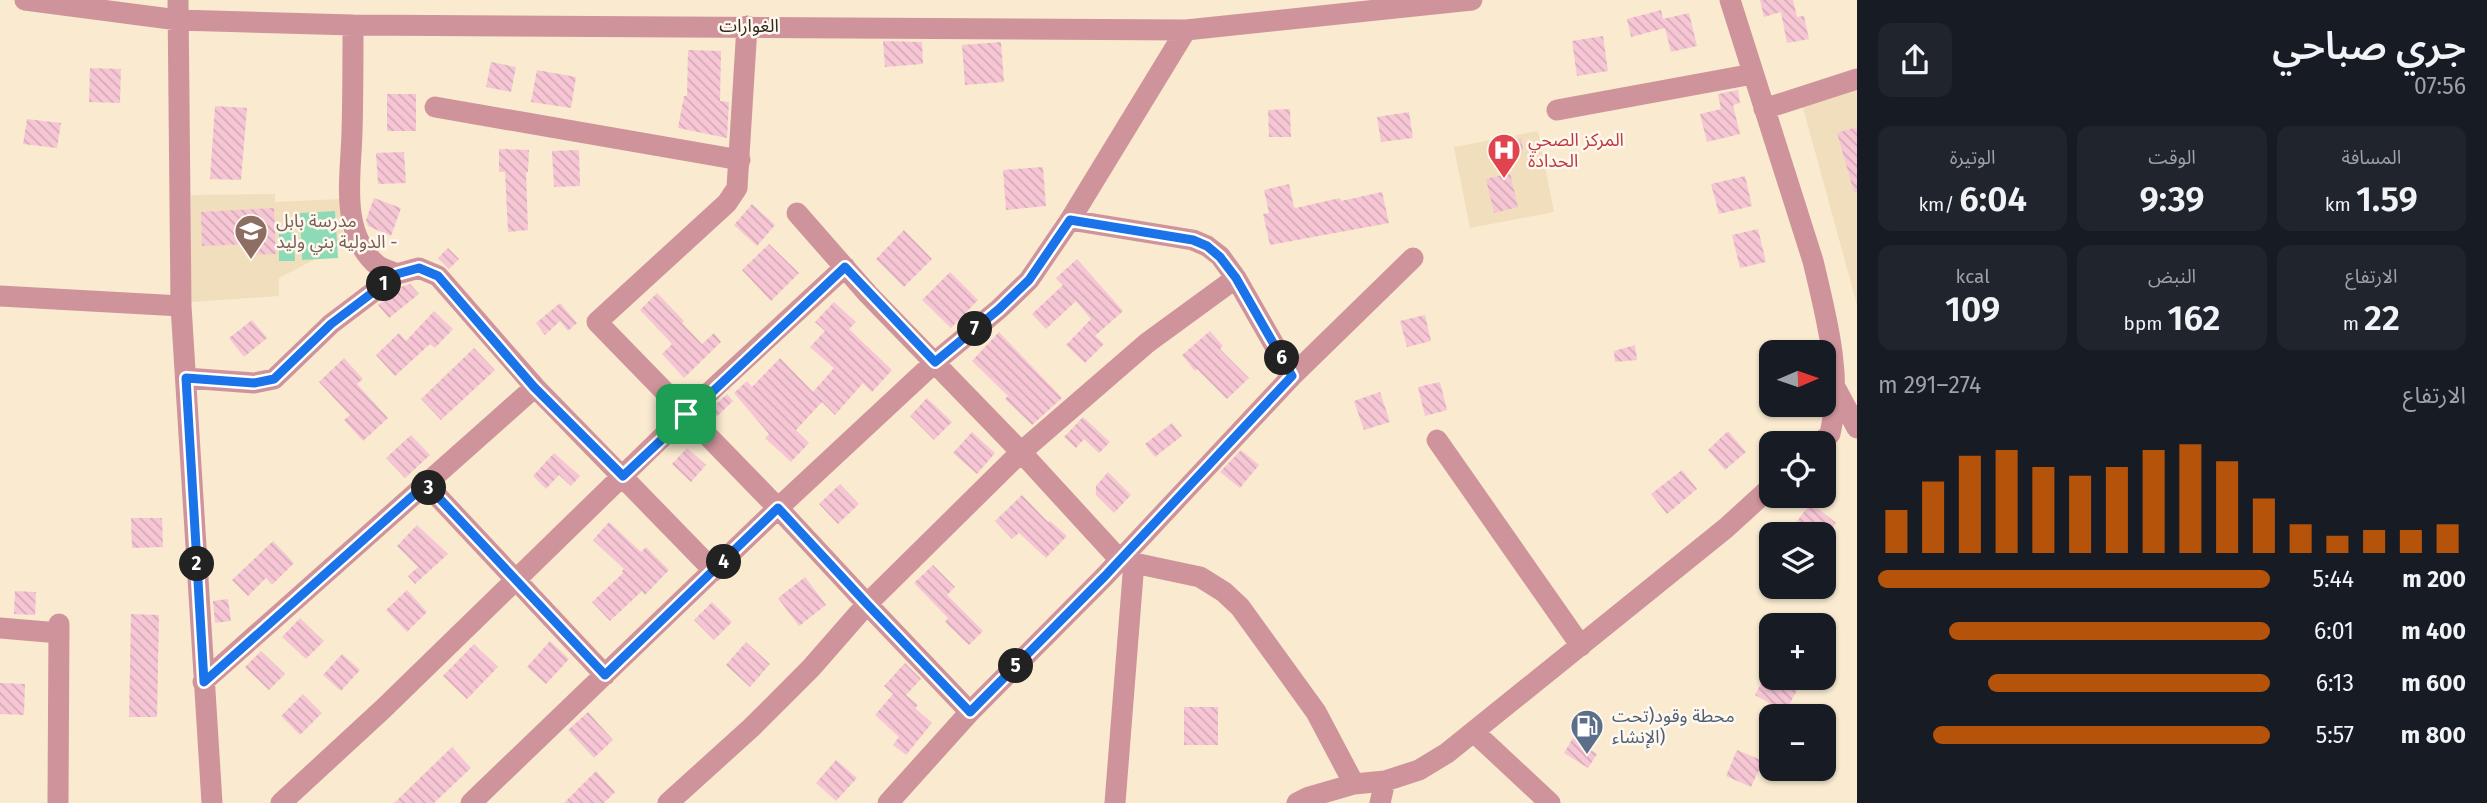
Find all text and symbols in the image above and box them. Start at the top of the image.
street label: الغوارات [719,15,779,37]
button: share [1878,23,1952,97]
text: جري صباحي [2272,23,2466,69]
text: 07:56 [2414,72,2466,100]
place label: المركز الصحي الحدادة [1528,129,1624,172]
hospital icon: المركز الصحي الحدادة [1485,131,1523,180]
text: الوتيرة [1950,146,1996,169]
text: الوقت [2148,146,2196,169]
text: المسافة [2341,146,2401,169]
text: 6:04 [1959,178,2027,220]
text: 9:39 [2139,178,2205,220]
text: 1.59 [2356,178,2418,220]
text: /km [1918,193,1959,216]
text: km [2325,193,2356,216]
place label: مدرسة بابل الدولية بني وليد - [276,210,398,255]
school or university icon: مدرسة بابل الدولية بني وليد - [232,212,270,261]
text: kcal [1956,265,1990,288]
text: النبض [2148,265,2196,288]
text: الارتفاع [2345,265,2397,288]
pin: 1 [366,266,402,302]
text: 1 [379,272,388,295]
text: 109 [1945,288,2000,330]
text: 162 [2168,297,2220,339]
text: 22 [2364,297,2400,339]
pin: 7 [958,312,992,346]
text: bpm [2124,312,2168,335]
text: m [2343,312,2364,335]
text: 7 [970,317,979,340]
pin: 6 [1264,340,1300,376]
north arrow [1759,340,1836,416]
map controls [1759,340,1836,781]
text: 6 [1276,346,1287,369]
text: 274–291 m [1878,371,1981,399]
text: الارتفاع [2403,381,2466,409]
pin [656,384,716,444]
icon: arrive [667,395,705,433]
button: locate [1759,431,1836,508]
pin: 3 [412,470,446,505]
text: 3 [424,476,433,499]
button: layers [1759,522,1836,599]
pin: 4 [706,544,742,580]
pin: 2 [180,546,214,582]
text: 4 [718,550,729,573]
text: 2 [192,552,201,575]
text: 5:44 [2313,565,2354,593]
text: 200 m [2402,565,2466,593]
button: + [1759,613,1836,690]
text: 6:01 [2314,617,2354,645]
text: 400 m [2401,617,2466,645]
pin: 5 [998,648,1034,684]
text: 5 [1010,654,1021,677]
text: 6:13 [2316,669,2354,697]
text: 600 m [2401,669,2466,697]
button: − [1759,704,1836,781]
place label: محطة وقود(تحت الإنشاء) [1612,705,1735,749]
fuel station icon: محطة وقود(تحت الإنشاء) [1568,707,1606,756]
text: 5:57 [2316,721,2354,749]
text: 800 m [2401,721,2466,749]

